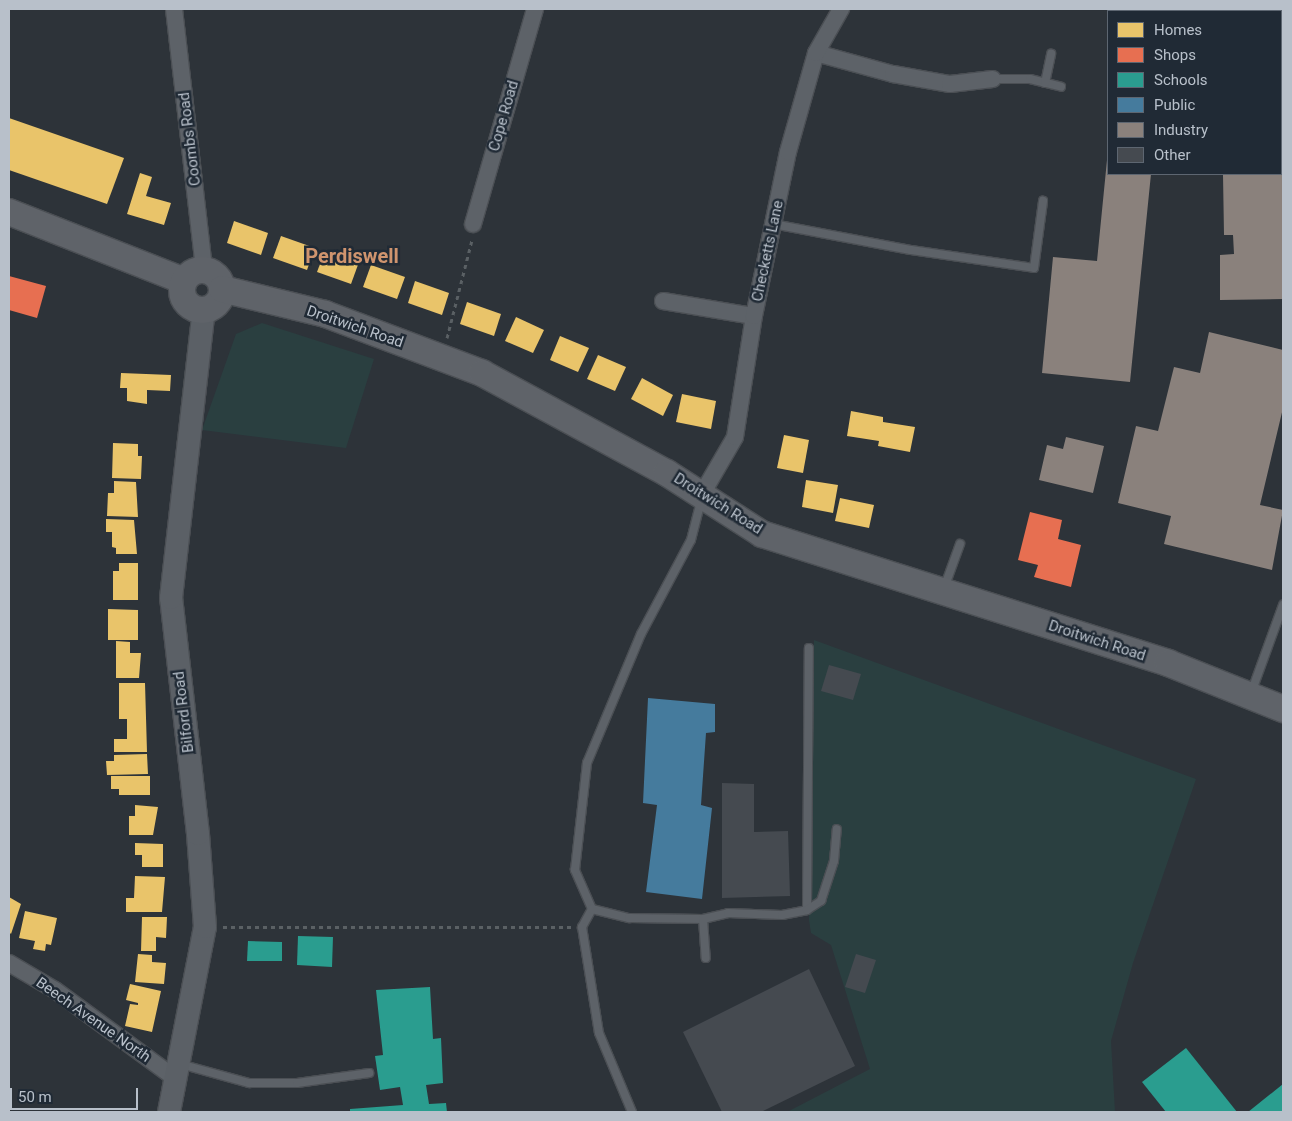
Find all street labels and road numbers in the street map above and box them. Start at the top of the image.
street label: Cope Road [485,79,523,153]
street label: Coombs Road [175,91,205,187]
street label: Checketts Lane [748,199,788,303]
street label: Droitwich Road [304,302,406,352]
street label: Droitwich Road [670,470,766,538]
street label: Droitwich Road [1046,617,1148,665]
street label: Bilford Road [170,670,198,754]
street label: Beech Avenue North [32,974,154,1066]

